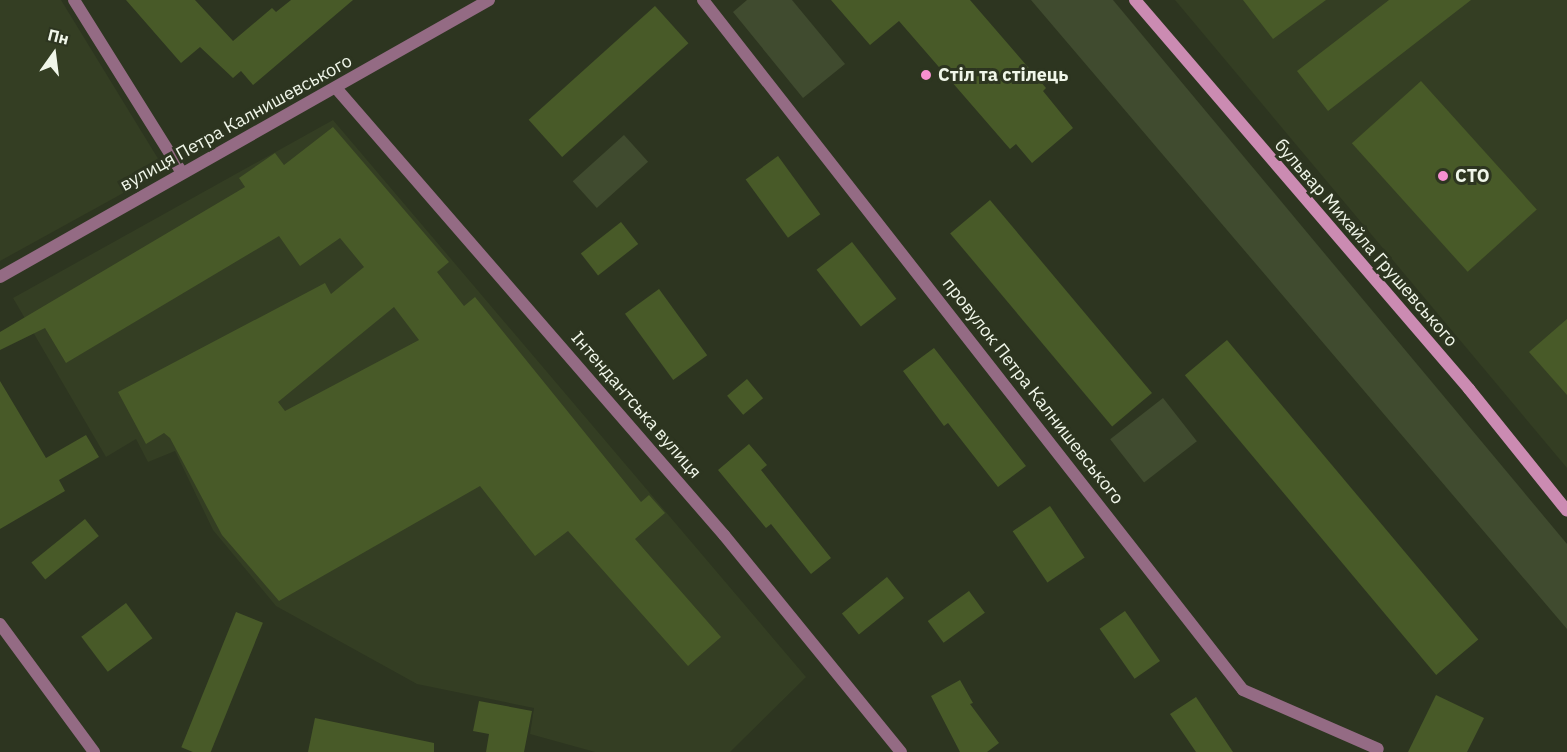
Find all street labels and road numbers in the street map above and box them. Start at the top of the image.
street label: вулиця Петра Калнишевського [116,50,356,196]
street label: бульвар Михайла Грушевського [1270,135,1462,351]
street label: провулок Петра Калнишевського [938,273,1128,509]
street label: Інтендантська вулиця [566,327,706,483]

